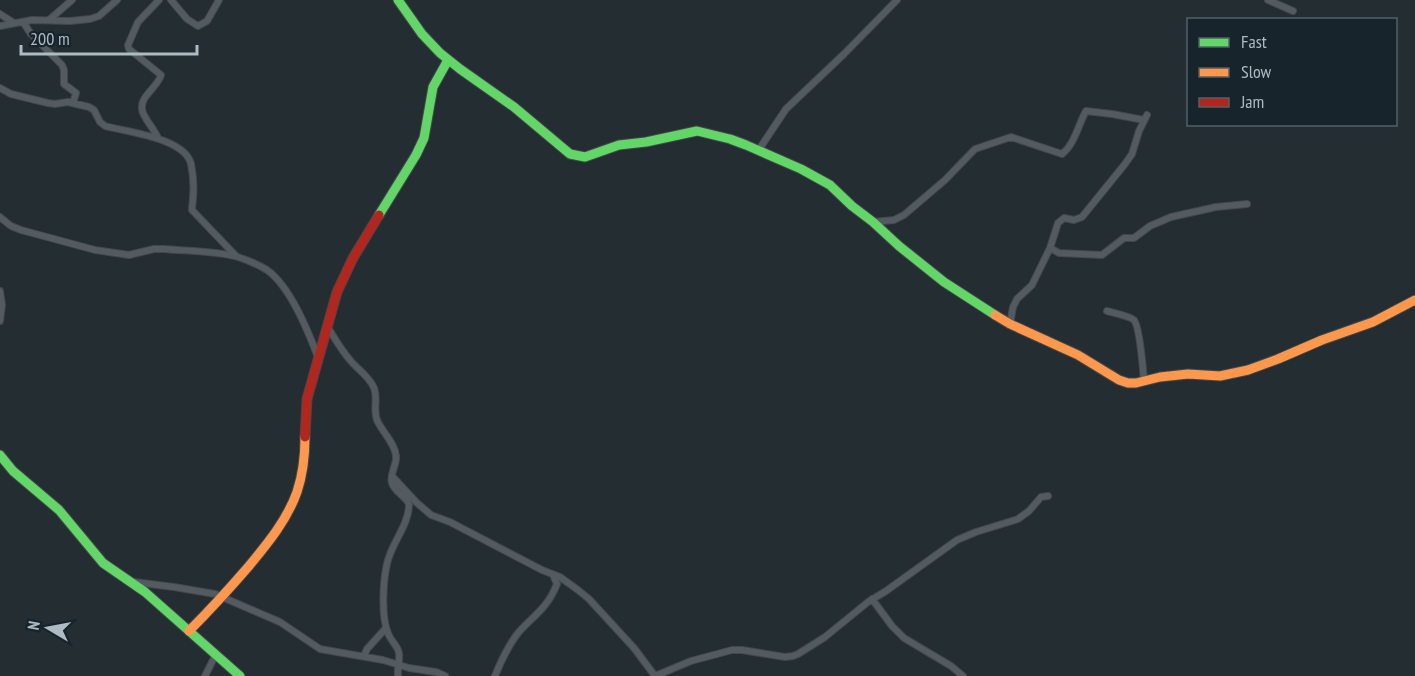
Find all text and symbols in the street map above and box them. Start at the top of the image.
scale bar [21,18,196,56]
legend [1187,18,1397,126]
text: 200 m [30,27,70,50]
text: Fast [1241,30,1267,53]
text: Slow [1241,60,1272,83]
text: Jam [1240,90,1264,113]
north arrow [18,598,78,658]
text: N [23,619,44,631]

